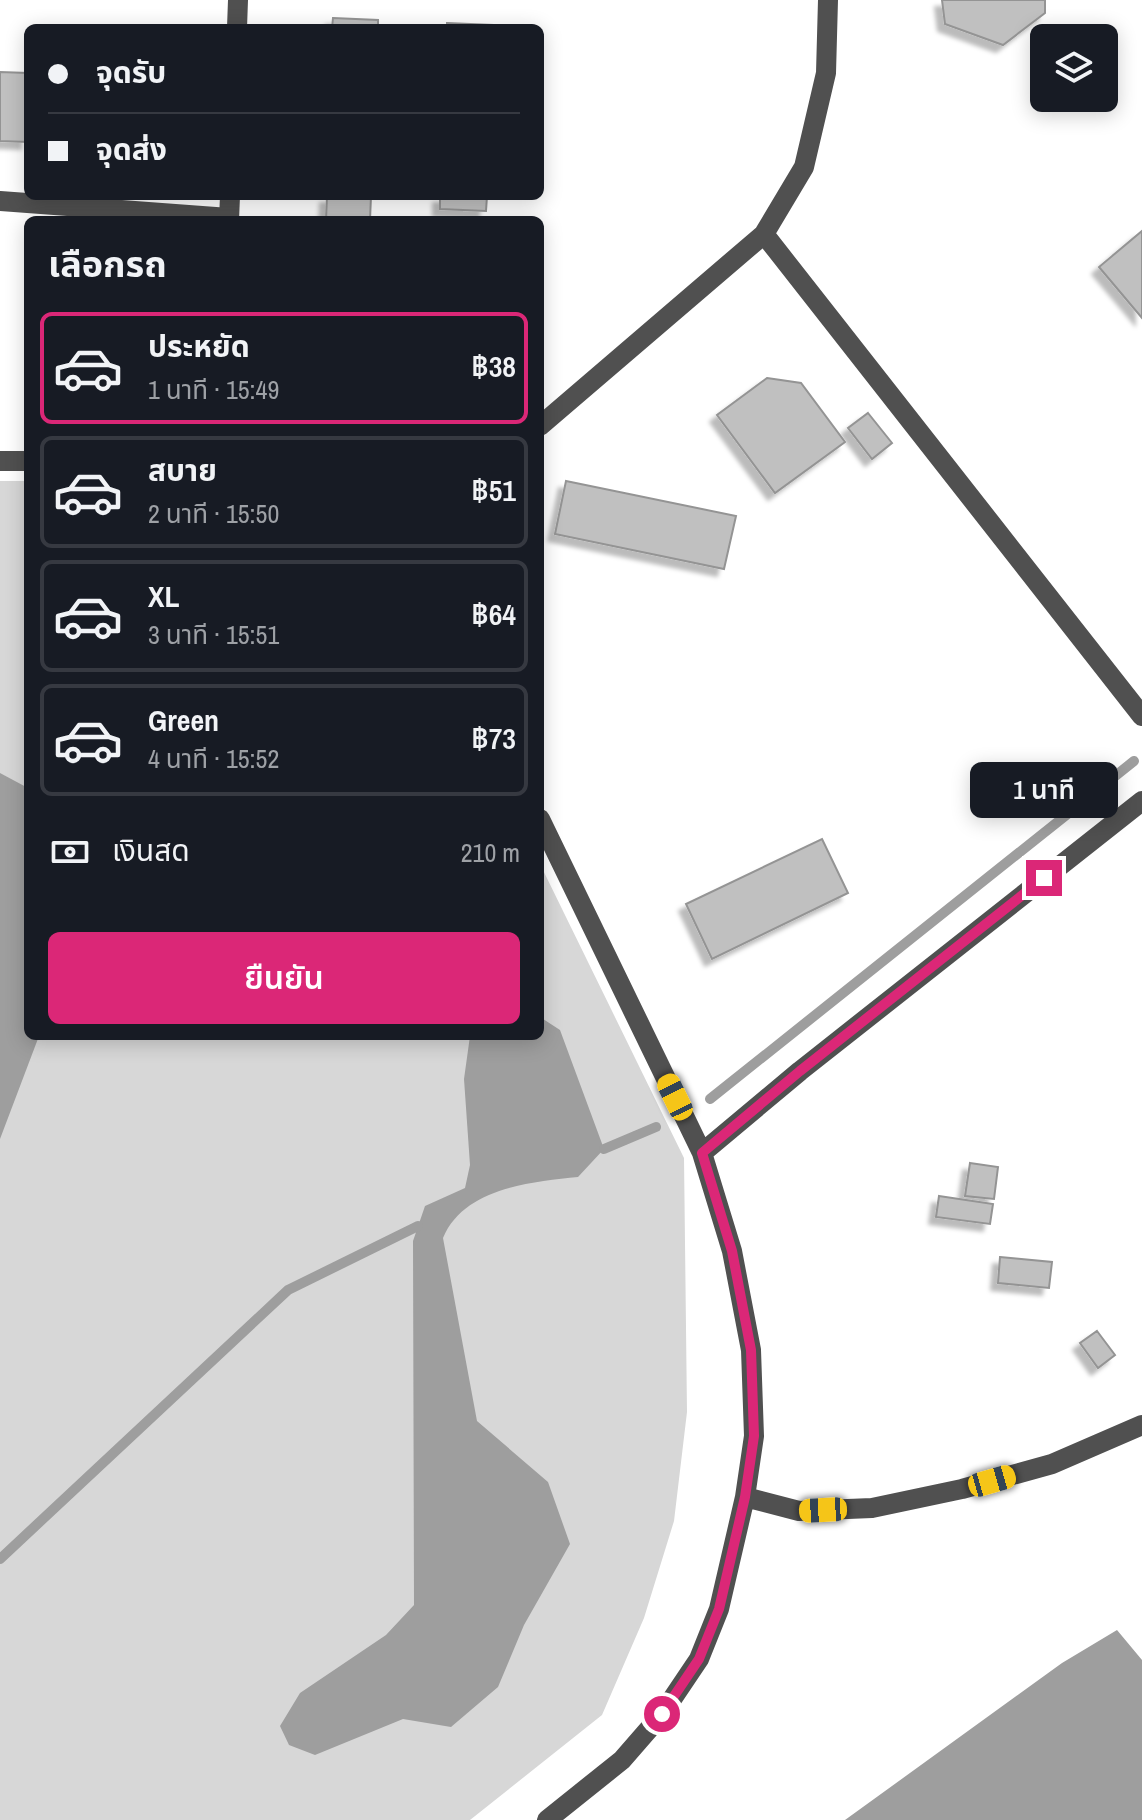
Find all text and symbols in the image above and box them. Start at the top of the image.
map controls [1030,24,1118,112]
button: layers [1030,24,1118,112]
text: จุดรับ [96,52,166,92]
text: จุดส่ง [96,129,167,169]
text: เลือกรถ [48,240,167,288]
text: ประหยัด [148,326,250,366]
icon: car [52,332,124,404]
text: ฿38 [471,346,516,386]
text: 1 นาที · 15:49 [148,372,279,407]
text: สบาย [148,450,217,490]
icon: car [52,456,124,528]
text: ฿51 [471,470,516,510]
text: 2 นาที · 15:50 [148,496,279,531]
text: XL [148,576,179,616]
icon: car [52,580,124,652]
text: ฿64 [471,594,516,634]
text: 3 นาที · 15:51 [148,617,279,652]
text: Green [148,700,219,740]
icon: car [52,704,124,776]
text: ฿73 [471,718,516,758]
text: 4 นาที · 15:52 [148,741,279,776]
callout: 1 นาที [970,762,1118,818]
text: 1 นาที [1013,772,1075,807]
icon: cash [48,830,92,874]
text: เงินสด [112,830,190,870]
text: 210 m [461,835,520,870]
route end [1026,860,1062,896]
button: ยืนยัน [48,932,520,1024]
car [654,1070,696,1124]
car [966,1463,1018,1499]
car [798,1497,848,1523]
route start [644,1696,680,1732]

